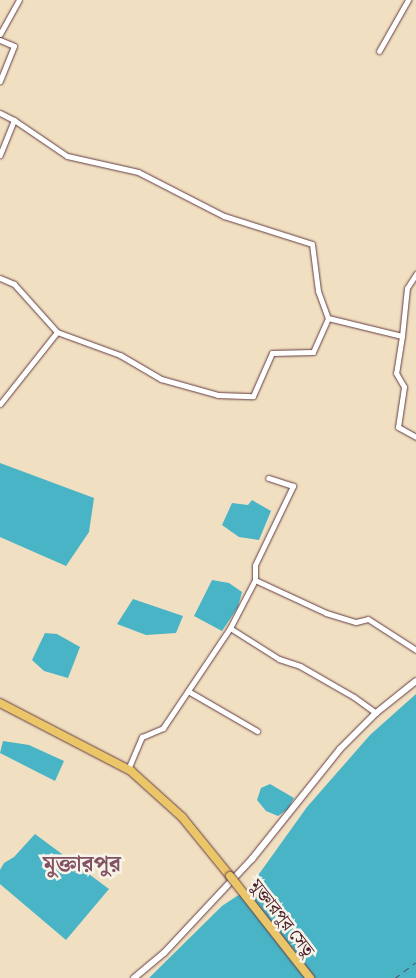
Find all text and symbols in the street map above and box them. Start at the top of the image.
district label: মুক্তারপুর [43,852,121,878]
street label: মুক্তারপুর সেতু [245,875,319,961]

